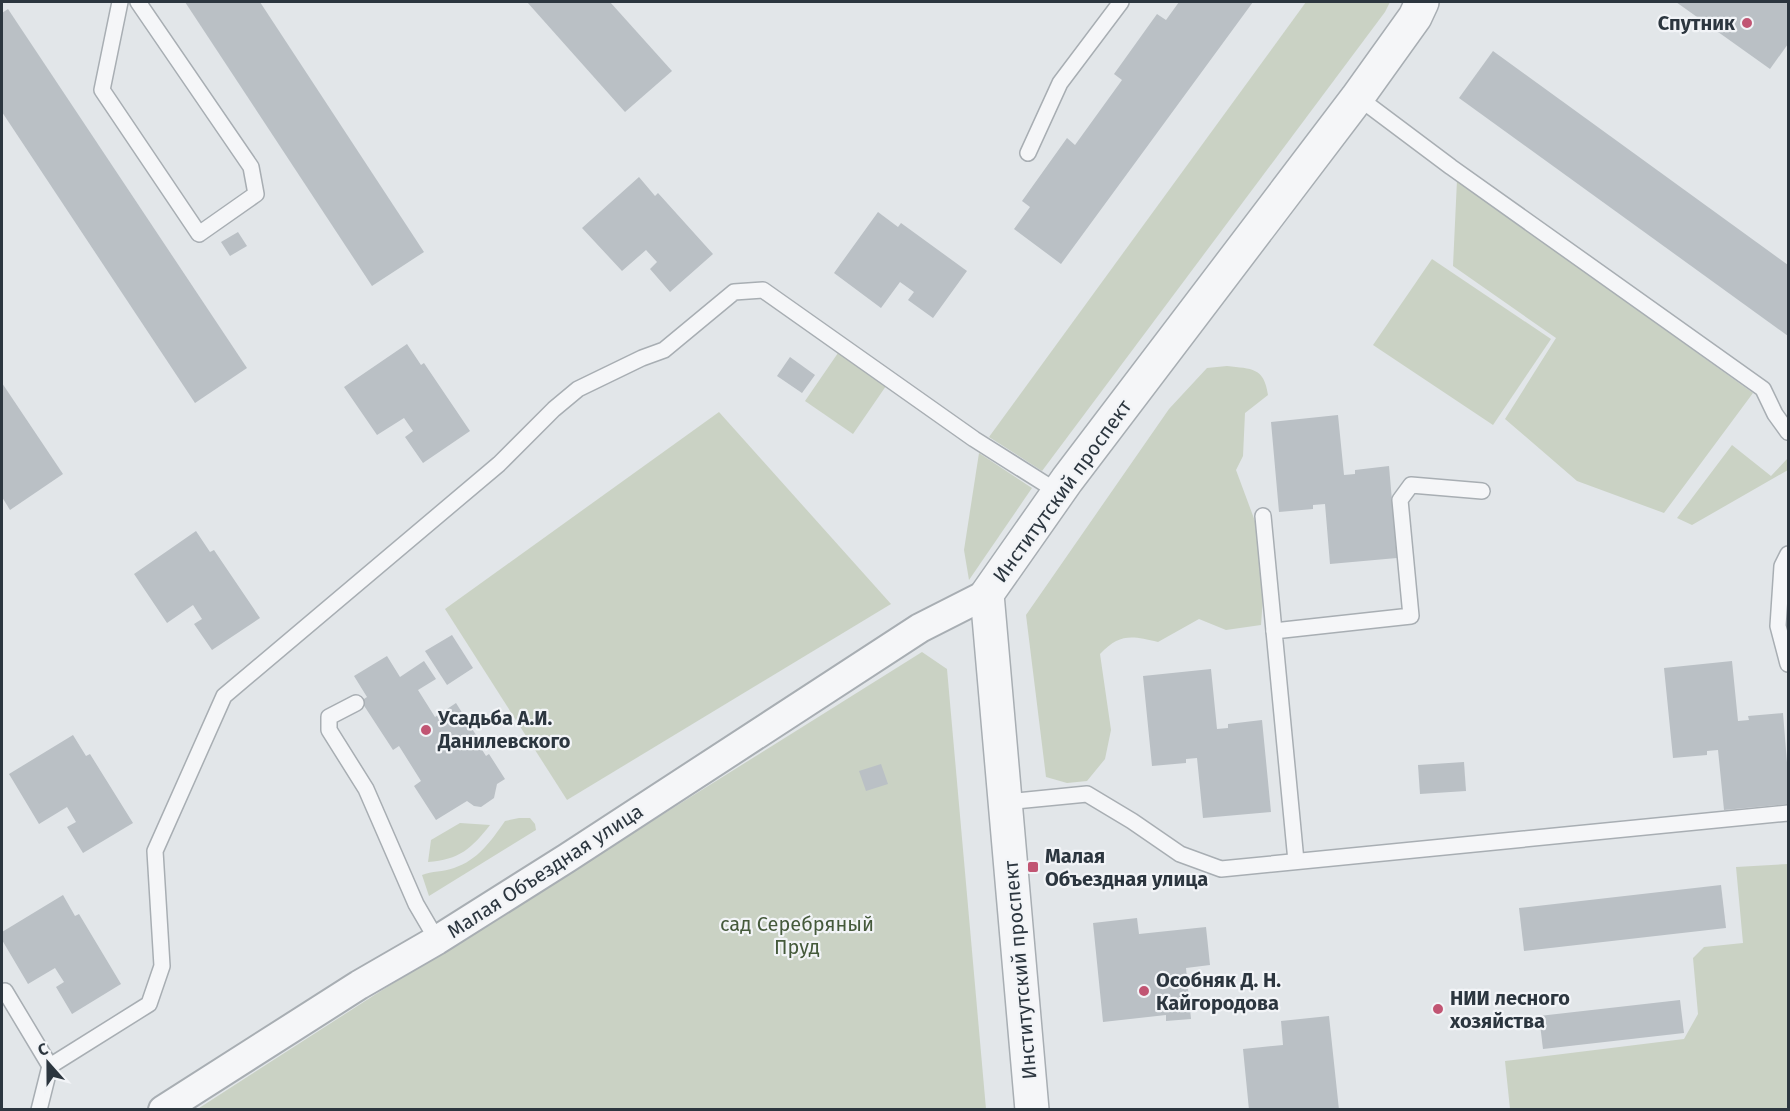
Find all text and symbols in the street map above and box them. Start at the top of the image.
place label: Спутник [1658,11,1736,35]
marker: Спутник [1740,16,1754,30]
street label: Институтский проспект [988,394,1137,587]
place label: Усадьба А.И. Данилевского [437,706,571,753]
marker: Усадьба А.И. Данилевского [419,723,433,737]
street label: Малая Объездная улица [443,799,647,943]
place label: Малая Объездная улица [1045,844,1208,891]
street label: Институтский проспект [998,859,1042,1081]
marker: Малая Объездная улица [1026,860,1040,874]
park label: сад Серебряный Пруд [720,912,874,959]
place label: Особняк Д. Н. Кайгородова [1156,968,1281,1015]
marker: Особняк Д. Н. Кайгородова [1137,984,1151,998]
place label: НИИ лесного хозяйства [1449,986,1570,1033]
marker: НИИ лесного хозяйства [1431,1002,1445,1016]
north arrow [18,1033,78,1093]
text: С [35,1039,51,1060]

